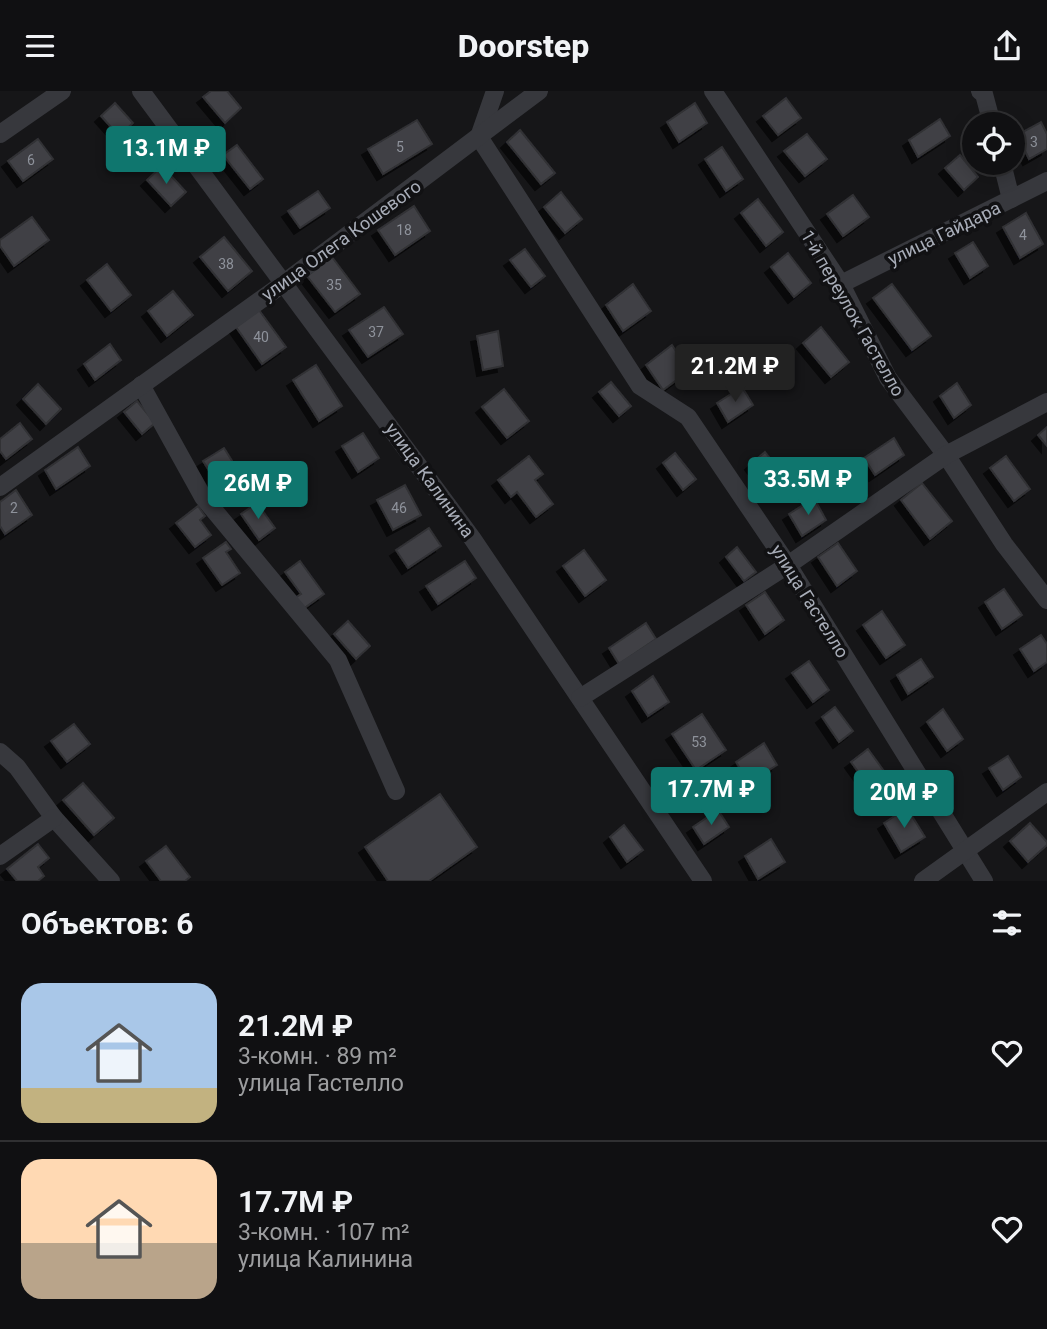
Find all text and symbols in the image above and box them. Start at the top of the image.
icon: menu [21,27,59,65]
text: Doorstep [458,27,589,65]
icon: share [988,27,1026,65]
map controls [962,112,1025,175]
button: locate [962,112,1025,175]
pin: 13.1M ₽ [101,127,231,186]
house number: 3 [1030,134,1038,150]
text: 13.1M ₽ [122,135,210,162]
house number: 5 [396,139,404,155]
house number: 6 [27,152,35,168]
street label: улица Олега Кошевого [257,175,425,305]
street label: улица Гайдара [884,197,1004,269]
house number: 18 [396,222,412,238]
street label: 1-й переулок Гастелло [797,226,909,400]
house number: 4 [1019,227,1027,243]
house number: 38 [218,256,234,272]
house number: 35 [326,277,342,293]
house number: 37 [368,324,384,340]
house number: 40 [253,329,269,345]
pin: 21.2M ₽ [670,345,800,404]
text: 21.2M ₽ [691,353,779,380]
street label: улица Калинина [381,418,479,542]
pin: 33.5M ₽ [743,457,873,517]
pin: 26M ₽ [209,461,307,521]
text: 33.5M ₽ [764,466,852,493]
text: 26M ₽ [224,470,292,497]
house number: 2 [10,500,18,516]
house number: 46 [391,500,407,516]
street label: улица Гастелло [767,540,853,662]
house number: 53 [691,734,707,750]
pin: 17.7M ₽ [646,767,776,827]
pin: 20M ₽ [855,771,953,830]
text: 17.7M ₽ [667,776,755,803]
text: 20M ₽ [870,779,938,806]
icon: filters [988,904,1026,942]
text: Объектов: 6 [21,906,193,941]
text: 21.2M ₽ [238,1008,353,1043]
icon: home [77,1011,161,1095]
icon: heart [988,1034,1026,1072]
text: 3-комн. · 89 m² [238,1043,397,1070]
text: улица Гастелло [238,1070,404,1097]
text: 17.7M ₽ [238,1184,353,1219]
icon: home [77,1187,161,1271]
icon: heart [988,1210,1026,1248]
text: 3-комн. · 107 m² [238,1219,410,1246]
text: улица Калинина [238,1246,413,1273]

